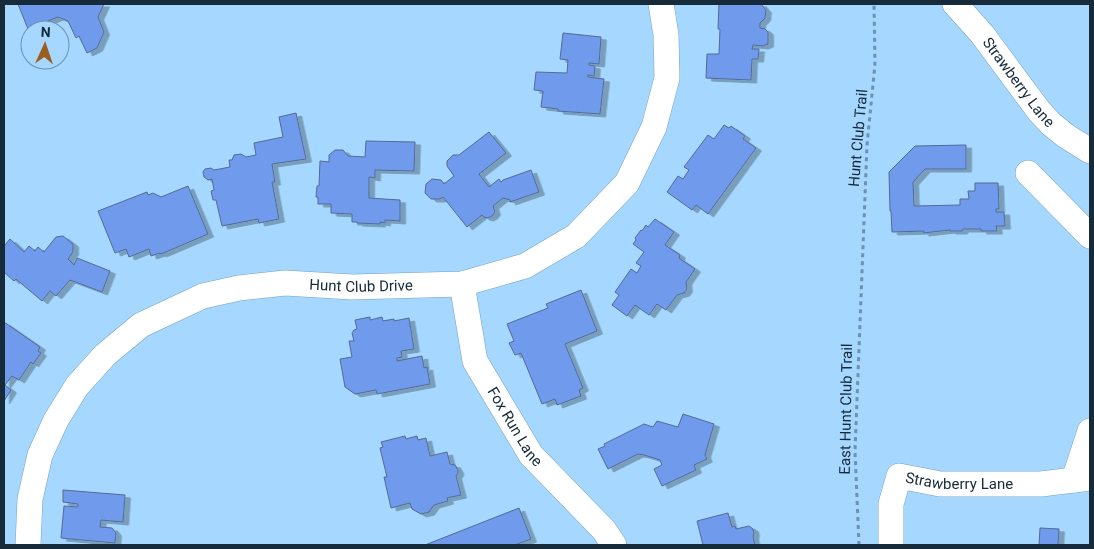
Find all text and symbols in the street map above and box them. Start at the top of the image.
north arrow [20,20,70,70]
text: N [40,24,51,40]
street label: Strawberry Lane [979,34,1058,131]
street label: Hunt Club Trail [845,88,871,188]
street label: Hunt Club Drive [309,275,413,296]
street label: East Hunt Club Trail [836,343,856,475]
street label: Fox Run Lane [484,384,546,470]
street label: Strawberry Lane [904,468,1013,493]

